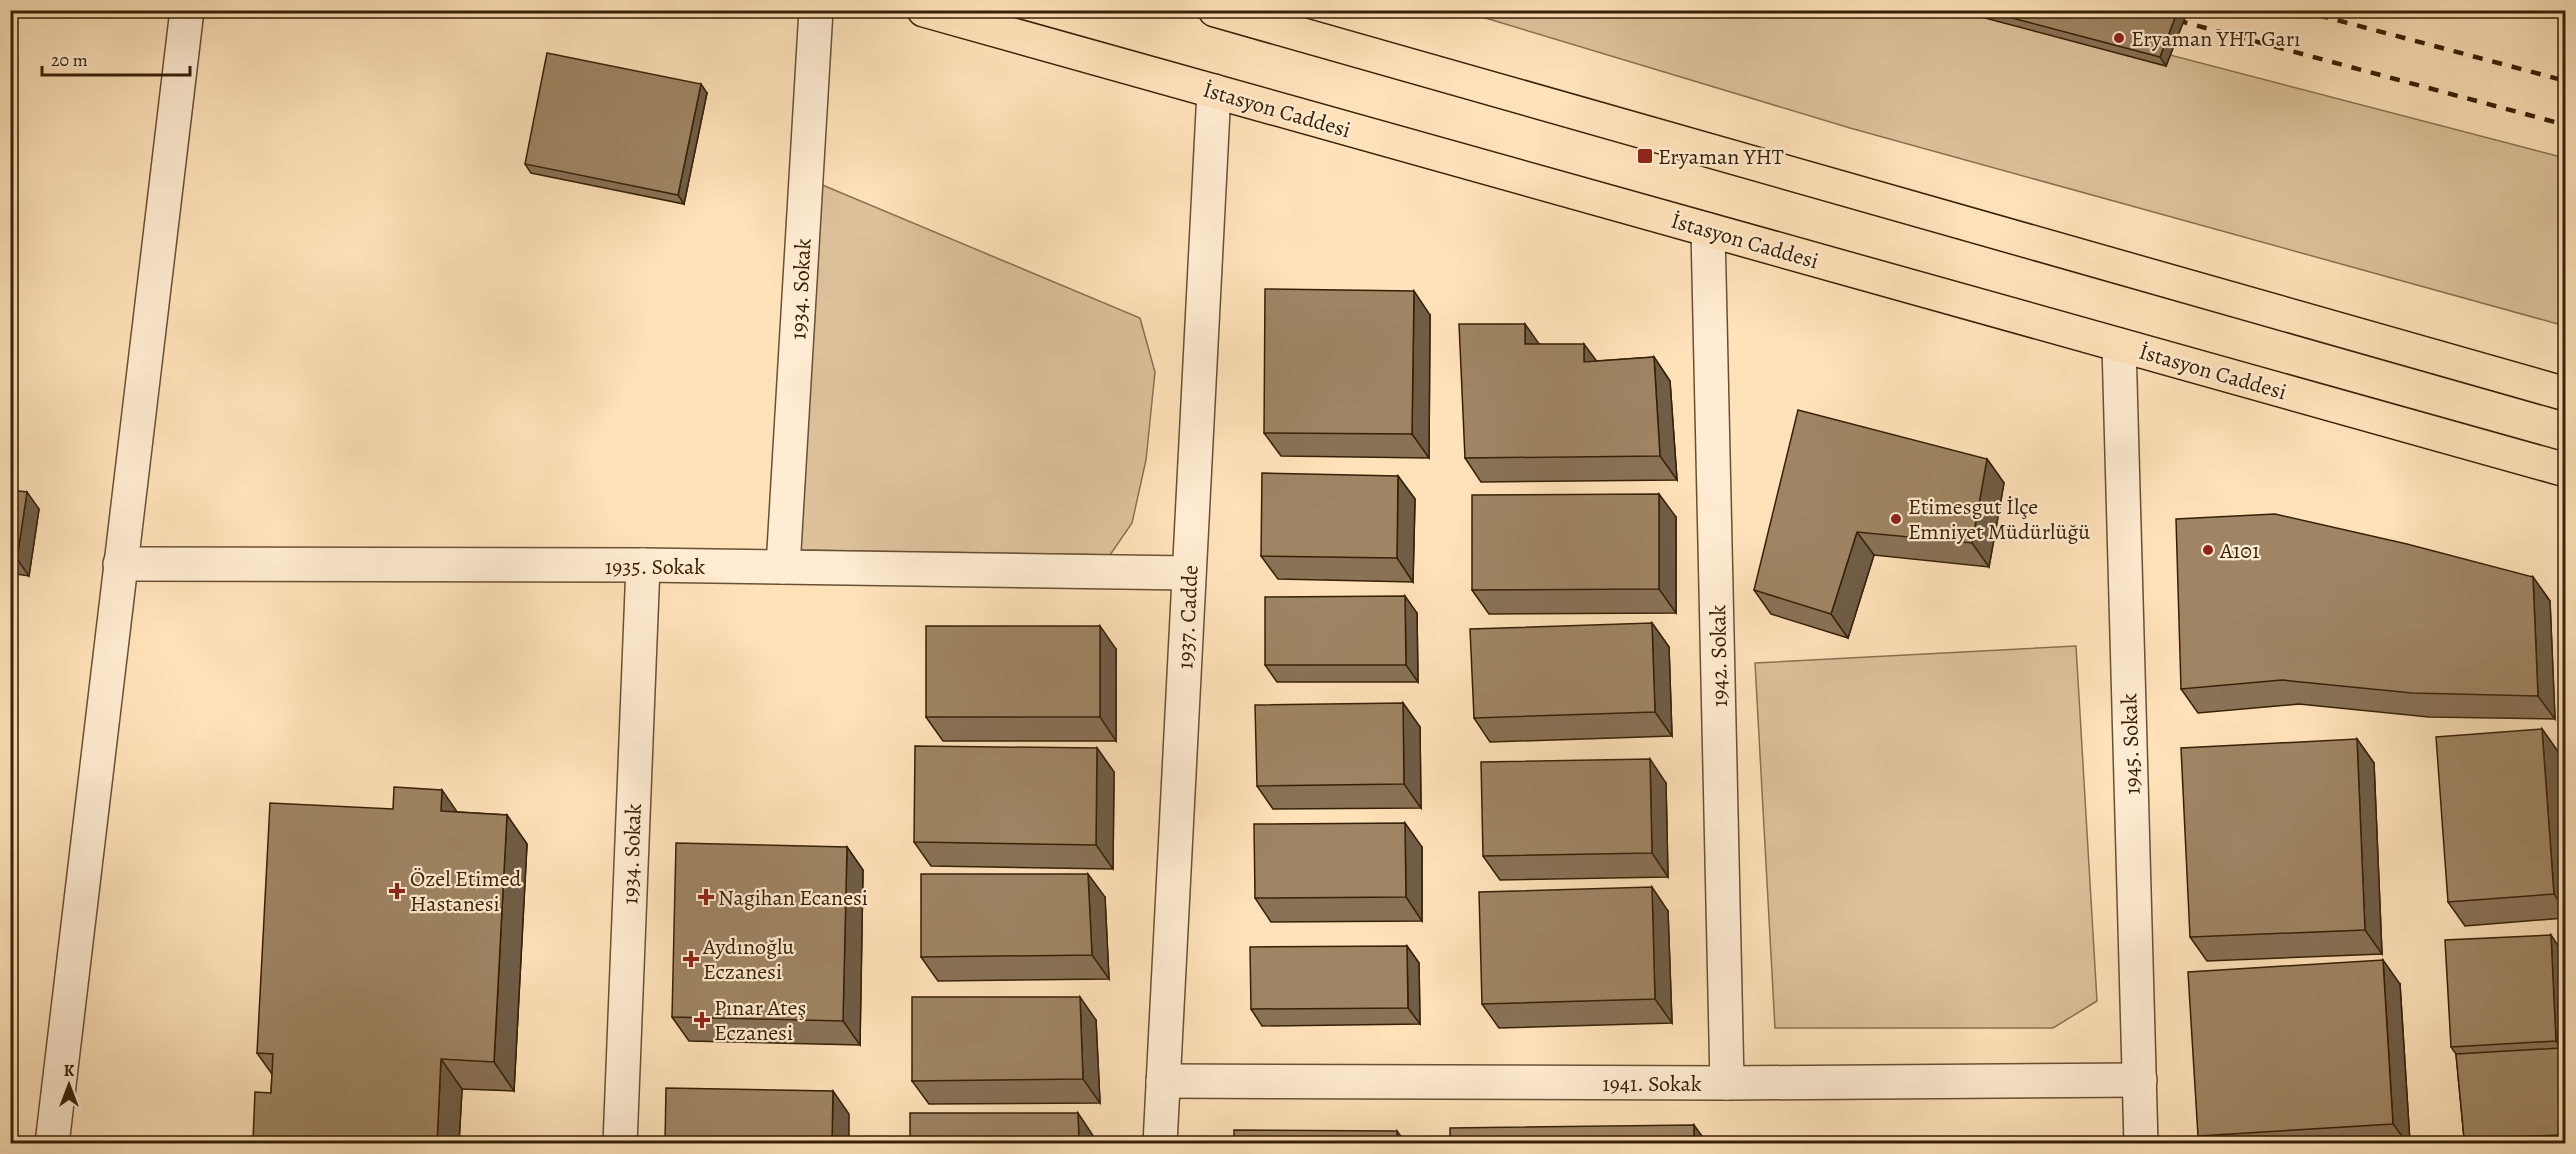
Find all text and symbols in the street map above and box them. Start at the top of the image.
place label: Eryaman YHT Garı [2131,24,2300,54]
marker: Eryaman YHT Garı [2112,31,2126,45]
scale bar [42,39,190,77]
text: 20 m [51,48,88,72]
street label: İstasyon Caddesi [1199,75,1354,145]
place label: Eryaman YHT [1658,142,1784,172]
marker: Eryaman YHT [1636,147,1654,165]
street label: İstasyon Caddesi [1667,206,1822,276]
street label: 1934. Sokak [783,238,819,340]
street label: İstasyon Caddesi [2135,337,2290,407]
place label: Etimesgut İlçe Emniyet Müdürlüğü [1908,492,2090,547]
marker: Etimesgut İlçe Emniyet Müdürlüğü [1889,512,1903,526]
place label: A101 [2219,536,2260,566]
marker: A101 [2201,543,2215,557]
street label: 1935. Sokak [605,552,705,582]
street label: 1937. Cadde [1170,564,1206,670]
street label: 1942. Sokak [1703,604,1735,707]
street label: 1945. Sokak [2114,693,2148,795]
street label: 1934. Sokak [615,803,649,905]
place label: Özel Etimed Hastanesi [410,864,522,919]
marker: Özel Etimed Hastanesi [388,882,406,900]
place label: Nagihan Ecanesi [718,883,868,913]
marker: Nagihan Ecanesi [699,890,713,904]
place label: Aydınoğlu Eczanesi [702,932,794,987]
marker: Aydınoğlu Eczanesi [684,952,698,966]
place label: Pınar Ateş Eczanesi [714,993,806,1048]
marker: Pınar Ateş Eczanesi [695,1013,709,1027]
north arrow [39,1055,99,1115]
text: K [64,1060,75,1082]
street label: 1941. Sokak [1602,1069,1702,1099]

